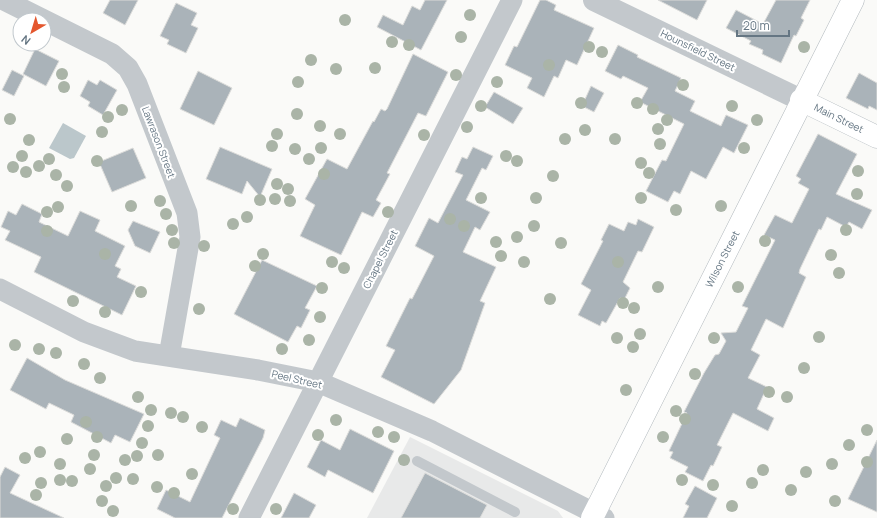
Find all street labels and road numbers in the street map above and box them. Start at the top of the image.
street label: Hounsfield Street [658,26,738,74]
street label: Main Street [812,100,866,136]
street label: Lawrason Street [139,104,179,180]
street label: Chapel Street [359,227,401,291]
street label: Wilson Street [702,228,742,290]
street label: Peel Street [270,366,324,392]

